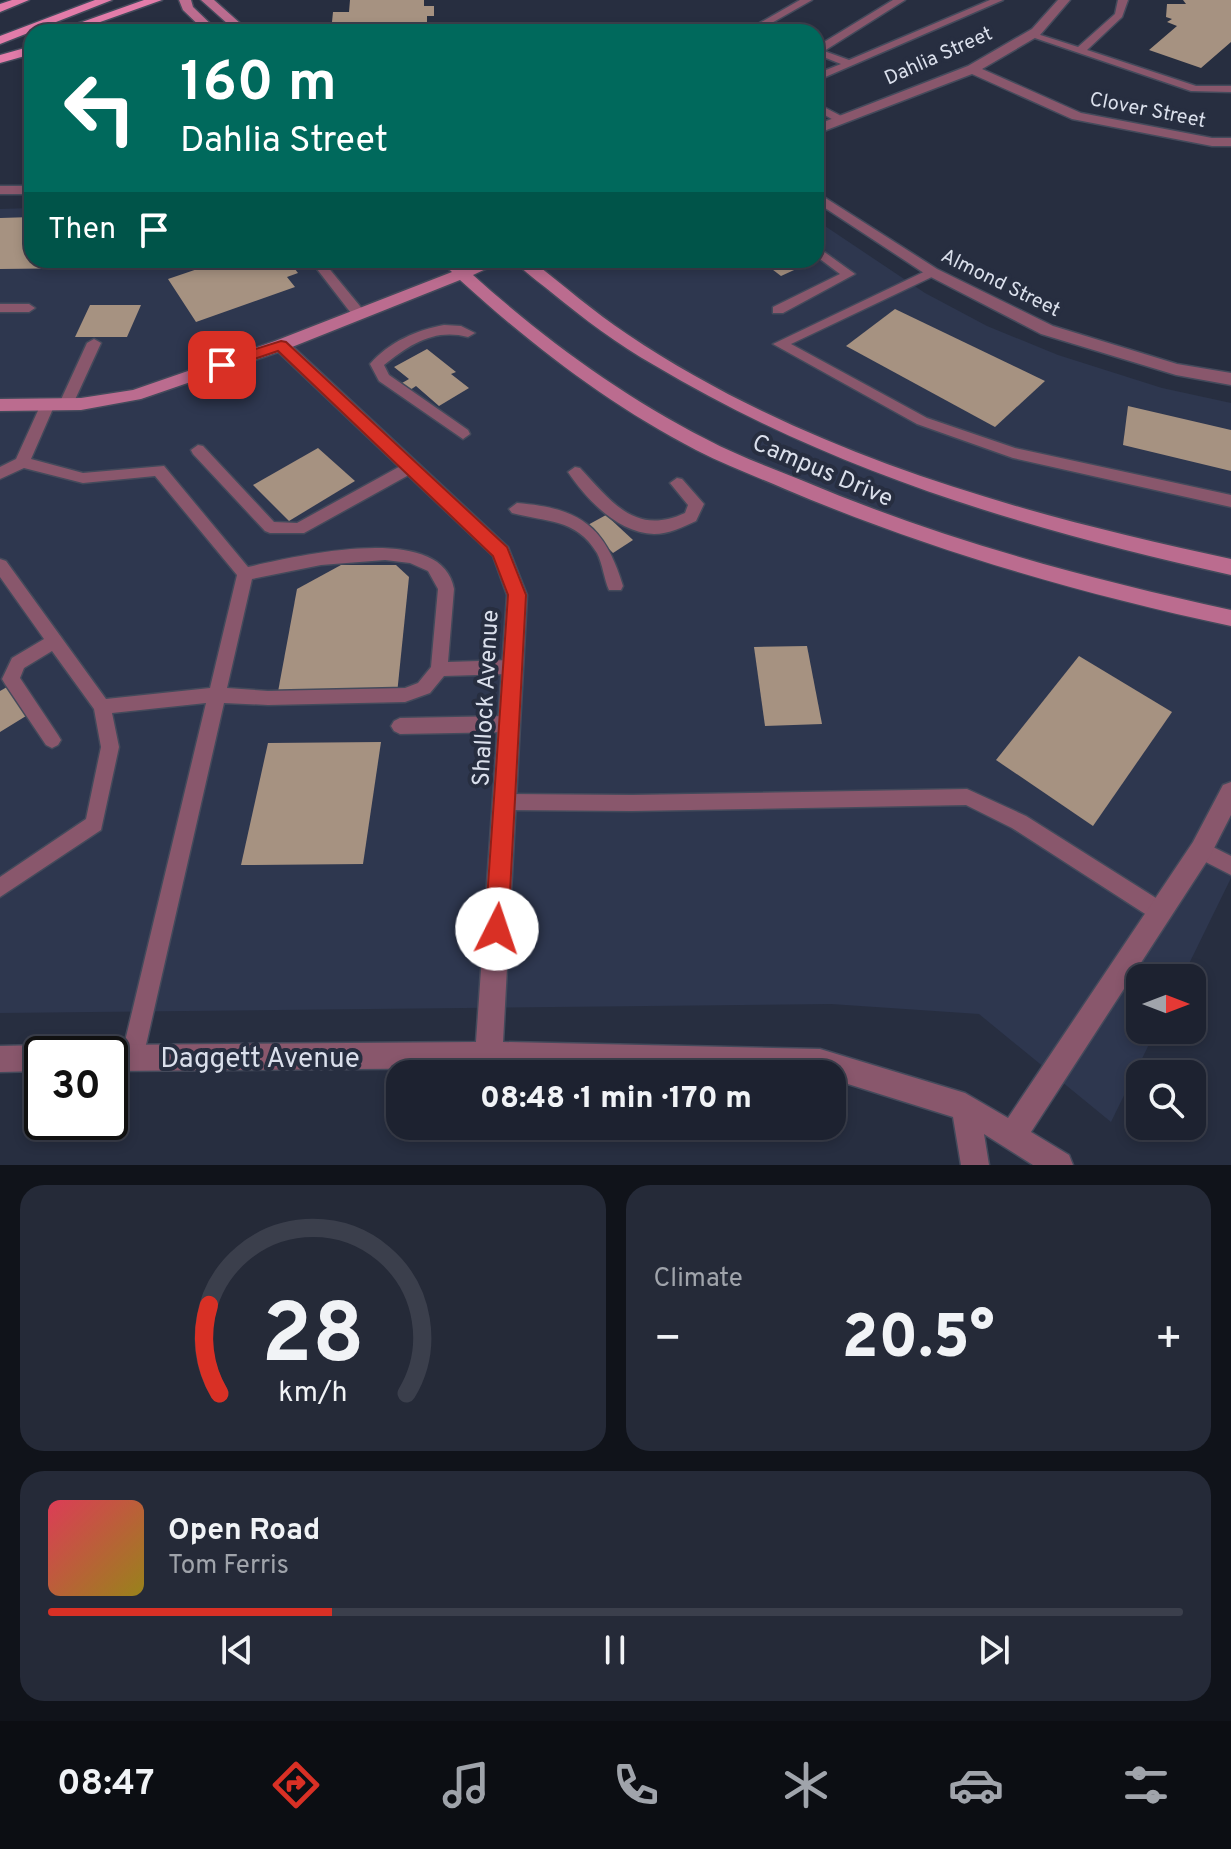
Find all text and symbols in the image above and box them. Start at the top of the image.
street label: Dahlia Street [881,21,997,92]
text: 160 m [180,50,337,120]
icon: left [48,56,152,160]
street label: Clover Street [1087,87,1208,135]
text: Dahlia Street [180,119,388,165]
icon: arrive [132,208,176,252]
text: Then [48,212,116,249]
street label: Almond Street [936,244,1064,324]
pin [188,331,256,399]
icon: arrive [200,343,244,387]
street label: Campus Drive [747,429,897,515]
street label: Shallock Avenue [467,609,507,787]
position arrow [455,887,539,971]
north arrow [1126,964,1206,1044]
map controls [1126,964,1206,1140]
speed limit sign: 30 [24,1036,128,1140]
street label: Daggett Avenue [160,1042,360,1078]
button: search [1126,1060,1206,1140]
text: 08:48 · 1 min · 170 m [480,1081,752,1118]
text: Climate [654,1263,743,1296]
text: 28 [261,1287,364,1392]
text: 20.5° [842,1303,995,1379]
text: − [654,1313,682,1369]
text: + [1155,1313,1183,1369]
text: km/h [278,1376,347,1412]
text: Open Road [168,1513,320,1550]
text: Tom Ferris [168,1550,289,1583]
icon: previous [215,1628,259,1672]
icon: pause [593,1628,637,1672]
icon: next [972,1628,1016,1672]
icon: directions [268,1757,324,1813]
icon: music [438,1757,494,1813]
icon: phone [608,1757,664,1813]
icon: climate [778,1757,834,1813]
icon: car [948,1757,1004,1813]
icon: filters [1118,1757,1174,1813]
text: 08:47 [57,1762,154,1808]

